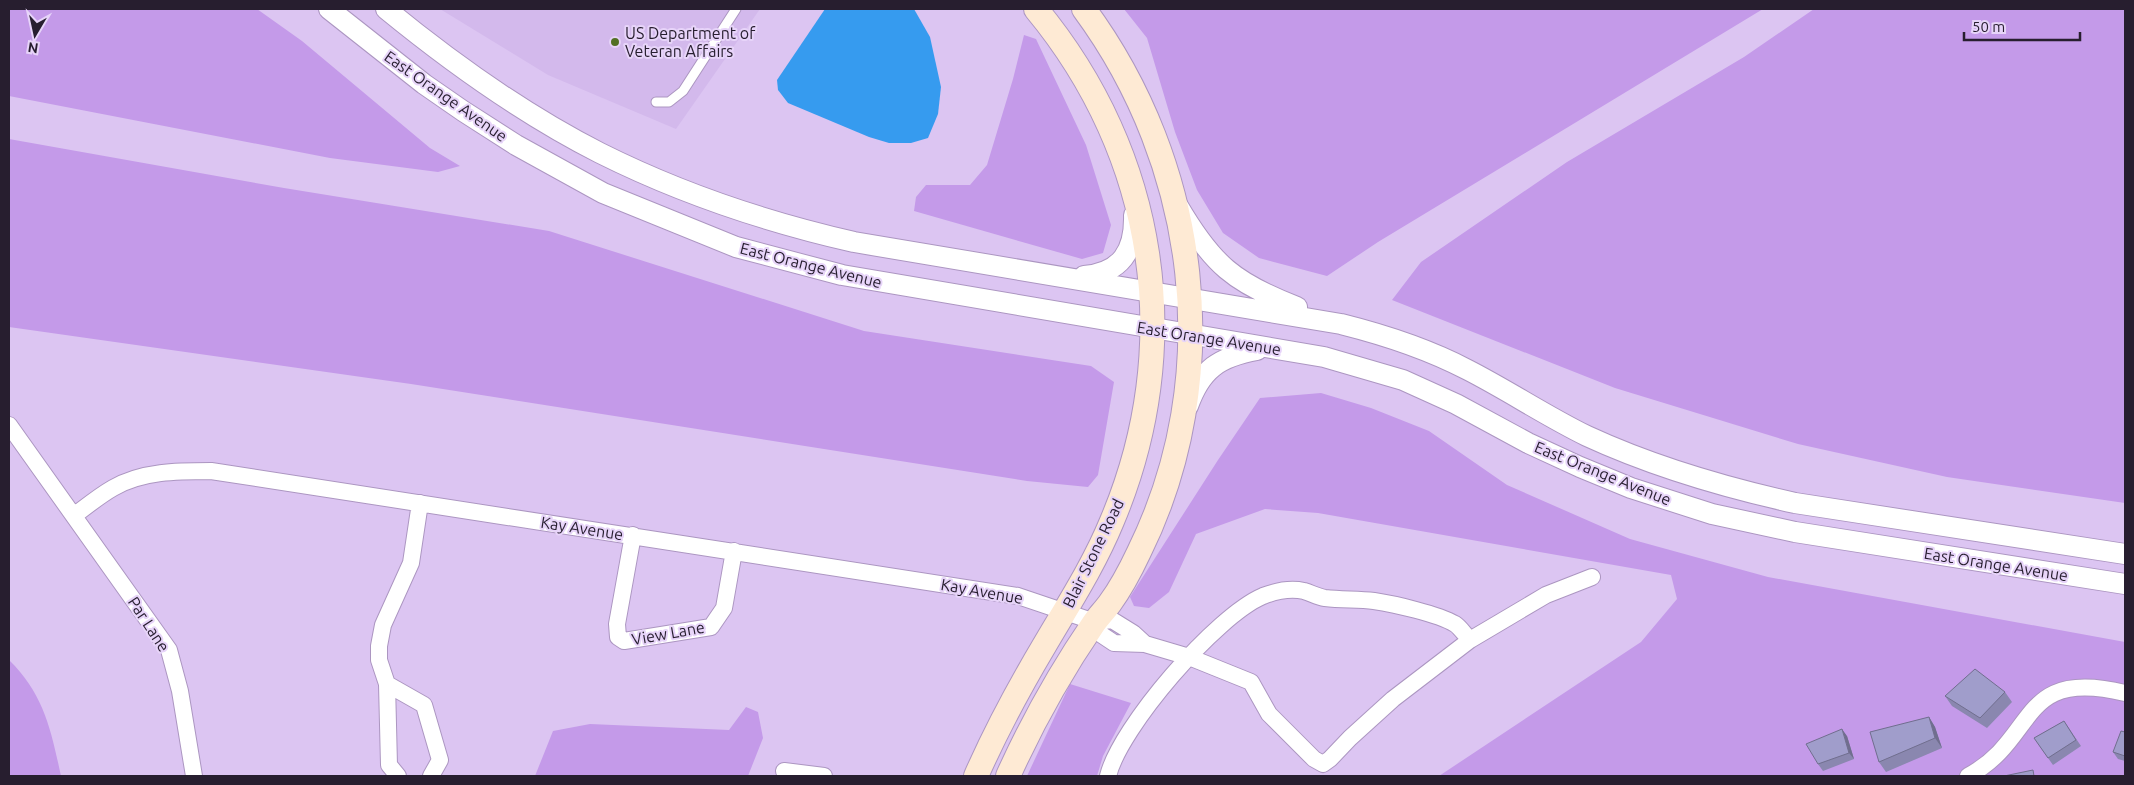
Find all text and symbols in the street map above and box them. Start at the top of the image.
north arrow [10,10,60,60]
scale bar [1964,10,2080,42]
text: 50 m [1972,18,2005,35]
place label: US Department of Veteran Affairs [625,24,756,60]
marker: US Department of Veteran Affairs [609,36,621,48]
text: N [27,39,39,57]
street label: East Orange Avenue [381,47,511,145]
street label: East Orange Avenue [738,239,884,291]
street label: East Orange Avenue [1136,318,1282,358]
street label: East Orange Avenue [1532,437,1674,509]
street label: Blair Stone Road [1059,496,1127,610]
street label: Kay Avenue [539,513,625,543]
street label: East Orange Avenue [1923,544,2069,584]
street label: Kay Avenue [939,575,1025,607]
street label: Par Lane [125,593,173,655]
street label: View Lane [630,618,706,648]

